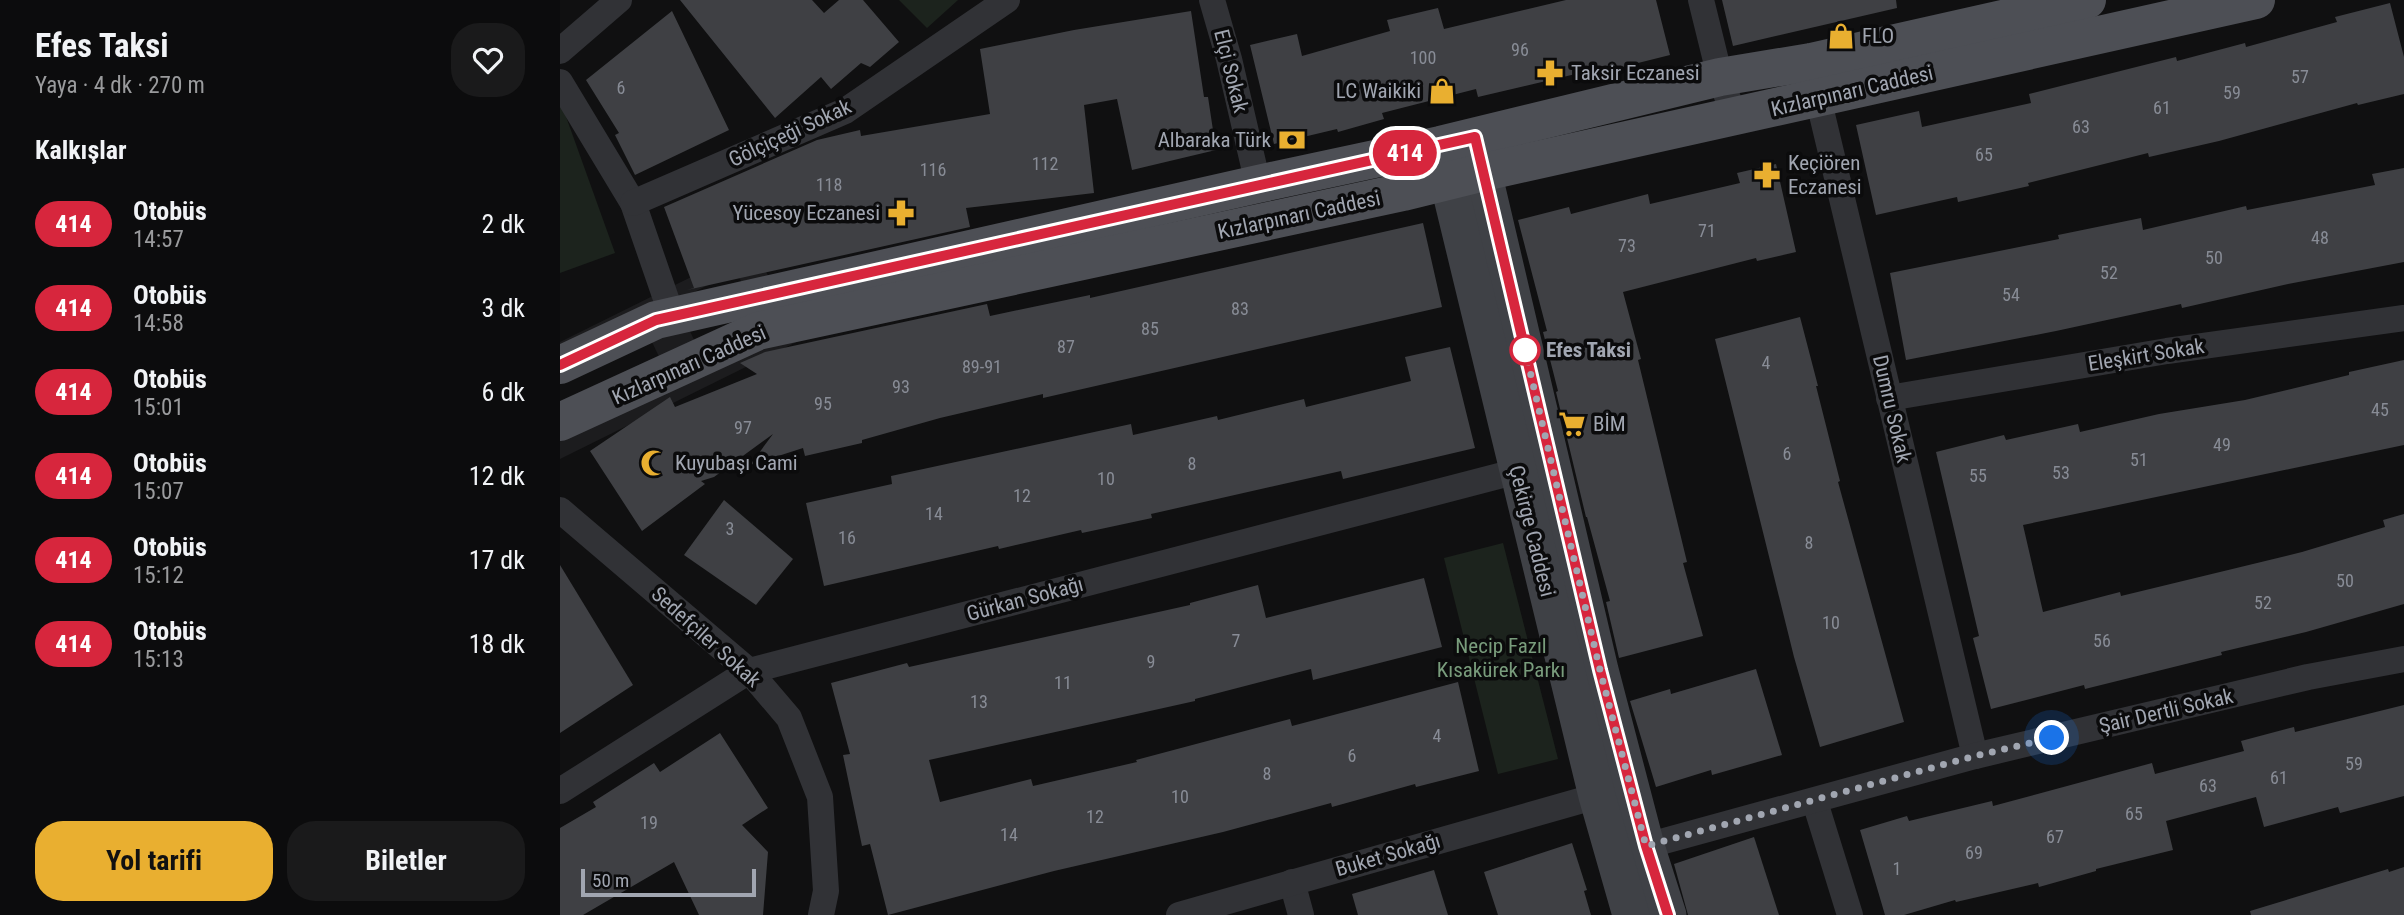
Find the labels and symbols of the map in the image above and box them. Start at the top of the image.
shop icon: FLO [1826,21,1856,51]
place label: FLO [1862,24,1894,48]
street label: Elçi Sokak [1209,27,1253,116]
house number: 96 [1511,39,1529,60]
house number: 100 [1410,47,1436,68]
pharmacy icon: Taksir Eczanesi [1535,58,1565,88]
place label: Taksir Eczanesi [1571,61,1700,85]
street label: Kızlarpınarı Caddesi [1769,61,1935,121]
house number: 57 [2291,66,2309,87]
shop icon: LC Waikiki [1427,76,1457,106]
house number: 6 [617,77,625,98]
place label: LC Waikiki [1336,79,1421,103]
house number: 59 [2223,82,2241,103]
street label: Gölçiçeği Sokak [725,94,855,172]
house number: 61 [2153,97,2171,118]
house number: 63 [2072,116,2090,137]
bank icon: Albaraka Türk [1277,125,1307,155]
place label: Albaraka Türk [1158,128,1272,152]
line badge: 414 [1365,130,1445,176]
house number: 65 [1975,144,1993,165]
place label: Keçiören Eczanesi [1788,151,1862,199]
house number: 112 [1032,153,1058,174]
house number: 116 [920,159,946,180]
pharmacy icon: Keçiören Eczanesi [1752,160,1782,190]
house number: 118 [816,174,842,195]
street label: Kızlarpınarı Caddesi [1216,186,1382,244]
pharmacy icon: Yücesoy Eczanesi [886,198,916,228]
place label: Yücesoy Eczanesi [733,201,880,225]
house number: 71 [1698,220,1716,241]
house number: 48 [2311,227,2329,248]
house number: 73 [1618,235,1636,256]
house number: 50 [2205,247,2223,268]
house number: 52 [2100,262,2118,283]
house number: 54 [2002,284,2020,305]
house number: 83 [1231,298,1249,319]
house number: 85 [1141,318,1159,339]
street label: Kızlarpınarı Caddesi [608,320,770,410]
street label: Eleşkirt Sokak [2086,334,2206,376]
marker: Efes Taksi [1510,335,1540,365]
house number: 87 [1057,336,1075,357]
place label: Efes Taksi [1546,338,1631,362]
house number: 4 [1762,352,1771,373]
street label: Dumru Sokak [1868,353,1916,466]
house number: 89-91 [962,356,1002,377]
house number: 93 [892,376,910,397]
house number: 95 [814,393,832,414]
house number: 45 [2371,399,2389,420]
supermarket icon: BİM [1557,409,1587,439]
place label: BİM [1593,412,1626,436]
house number: 97 [734,417,752,438]
house number: 49 [2213,434,2231,455]
house number: 6 [1783,443,1791,464]
mosque icon: Kuyubaşı Cami [639,448,669,478]
house number: 51 [2130,449,2148,470]
place label: Kuyubaşı Cami [675,451,798,475]
house number: 8 [1188,453,1196,474]
house number: 53 [2052,462,2070,483]
street label: Çekirge Caddesi [1504,463,1560,599]
house number: 55 [1969,465,1987,486]
house number: 10 [1097,468,1115,489]
house number: 12 [1013,485,1031,506]
house number: 14 [925,503,943,524]
house number: 3 [726,518,734,539]
house number: 16 [838,527,856,548]
house number: 8 [1805,532,1813,553]
house number: 50 [2336,570,2354,591]
street label: Gürkan Sokağı [964,572,1086,626]
street label: Sedefçiler Sokak [647,582,766,693]
house number: 52 [2254,592,2272,613]
house number: 10 [1822,612,1840,633]
house number: 7 [1232,630,1241,651]
house number: 56 [2093,630,2111,651]
park label: Necip Fazıl Kısakürek Parkı [1437,634,1565,682]
house number: 9 [1147,651,1155,672]
house number: 11 [1054,672,1072,693]
street label: Şair Dertli Sokak [2097,684,2236,738]
house number: 13 [970,691,988,712]
your location [2034,720,2069,755]
house number: 4 [1433,725,1442,746]
house number: 6 [1348,745,1356,766]
house number: 59 [2345,753,2363,774]
house number: 8 [1263,763,1271,784]
house number: 61 [2270,767,2288,788]
house number: 63 [2199,775,2217,796]
house number: 10 [1171,786,1189,807]
house number: 65 [2125,803,2143,824]
house number: 12 [1086,806,1104,827]
house number: 19 [640,812,658,833]
house number: 14 [1000,824,1018,845]
house number: 67 [2046,826,2064,847]
street label: Buket Sokağı [1333,829,1443,881]
house number: 69 [1965,842,1983,863]
house number: 1 [1893,858,1901,879]
scale bar [581,866,756,898]

